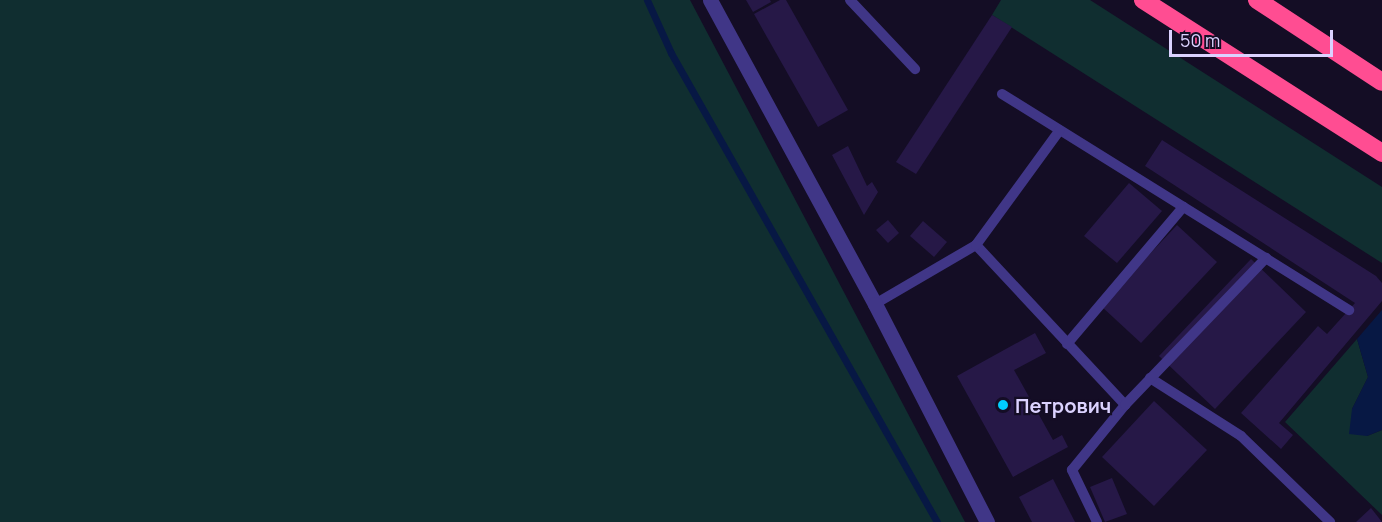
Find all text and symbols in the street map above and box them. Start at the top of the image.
scale bar [1172,18,1336,56]
text: 50 m [1180,28,1220,52]
place label: Петрович [1015,393,1111,417]
marker: Петрович [996,398,1010,412]

